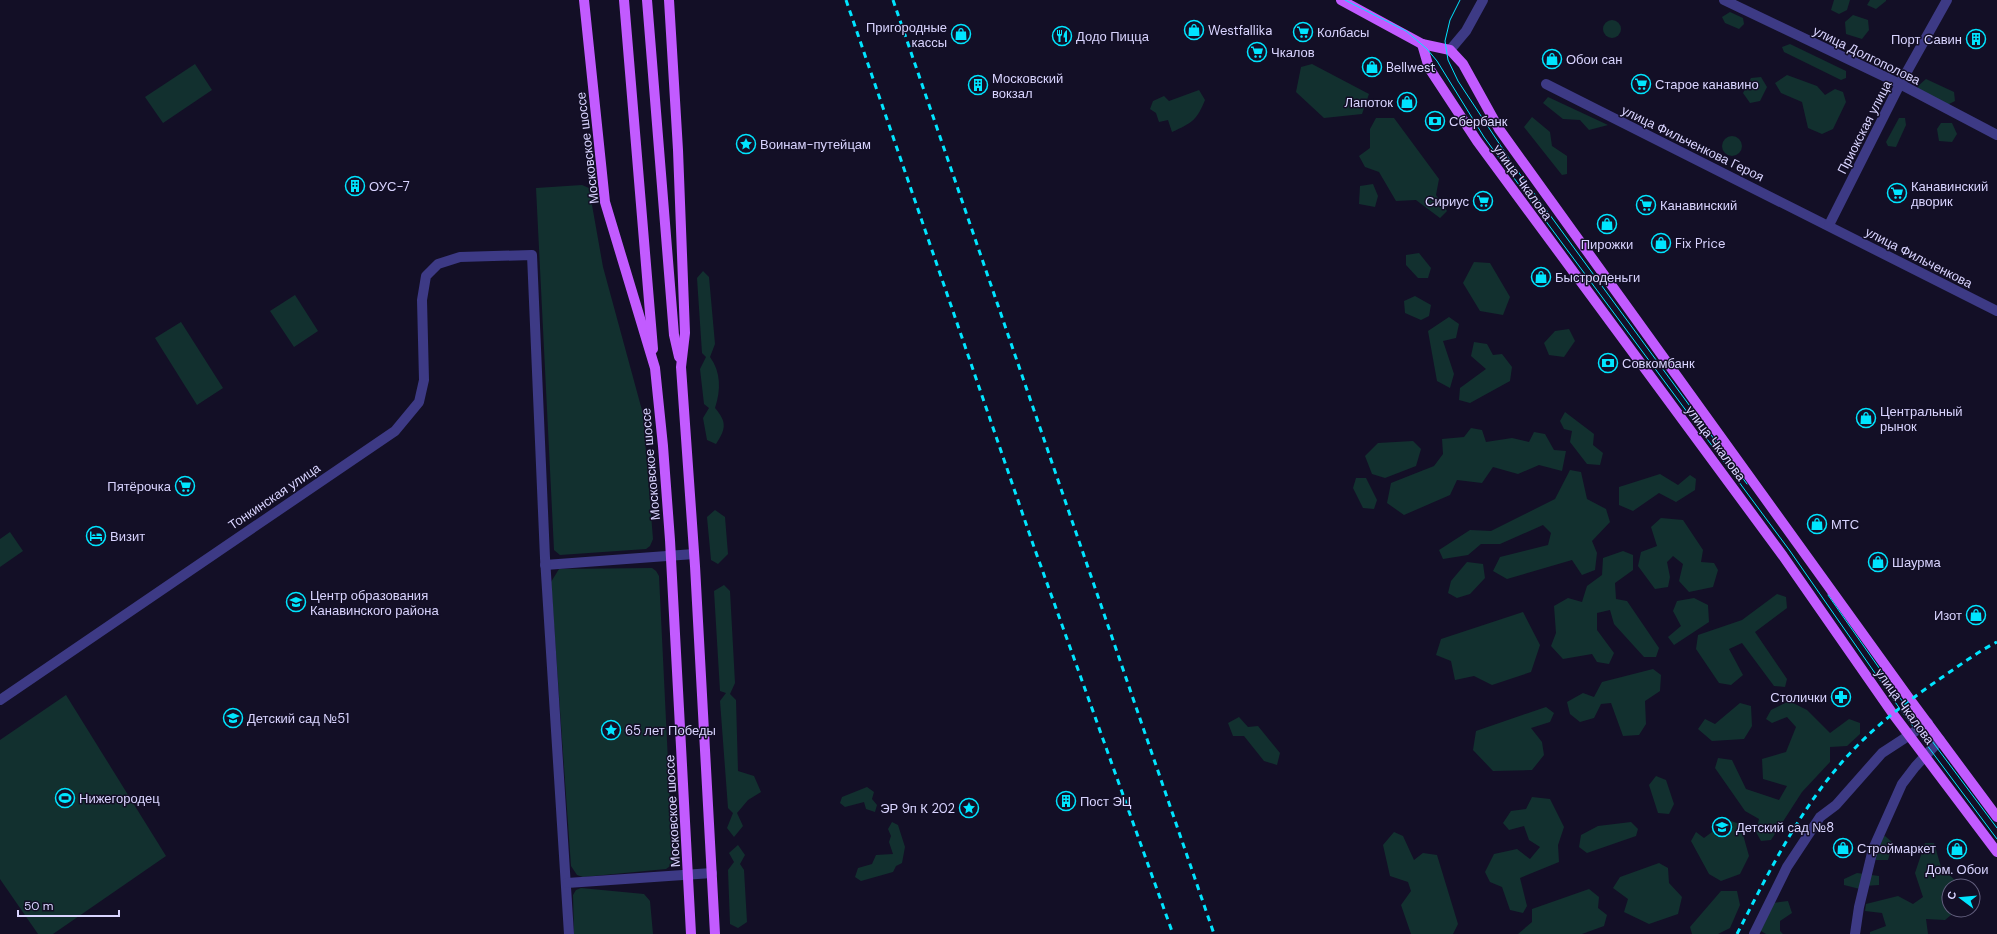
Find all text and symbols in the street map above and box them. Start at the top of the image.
place label: Пригородные кассы [866,19,947,51]
shop icon: Westfallika [1183,19,1205,41]
supermarket icon: Колбасы [1292,21,1314,43]
place label: Westfallika [1208,22,1272,39]
street label: улица Долгополова [1810,22,1924,89]
shop icon: Пригородные кассы [950,23,972,45]
place label: Колбасы [1317,24,1369,41]
restaurant icon: Додо Пицца [1051,25,1073,47]
place label: Додо Пицца [1076,28,1150,45]
building icon: Порт Савин [1965,28,1987,50]
place label: Порт Савин [1891,31,1962,48]
supermarket icon: Чкалов [1246,41,1268,63]
place label: Чкалов [1271,44,1315,61]
shop icon: Обои сан [1541,48,1563,70]
place label: Обои сан [1566,51,1622,68]
shop icon: Bellwest [1361,56,1383,78]
place label: Bellwest [1386,59,1435,76]
place label: Московский вокзал [992,70,1063,102]
supermarket icon: Старое канавино [1630,73,1652,95]
building icon: Московский вокзал [967,74,989,96]
place label: Старое канавино [1655,76,1759,93]
street label: Приокская улица [1834,77,1896,177]
street label: Московское шоссе [572,91,603,205]
shop icon: Лапоток [1396,91,1418,113]
place label: Лапоток [1345,94,1393,111]
street label: улица Фильченкова Героя [1619,102,1767,185]
bank icon: Сбербанк [1424,110,1446,132]
place label: Сбербанк [1449,113,1508,130]
place icon: Воинам-путейцам [735,133,757,155]
place label: Воинам-путейцам [760,136,871,153]
street label: улица Чкалова [1489,141,1556,224]
building icon: ОУС-7 [344,175,366,197]
place label: ОУС-7 [369,178,410,195]
place label: Канавинский дворик [1911,178,1988,210]
supermarket icon: Канавинский дворик [1886,182,1908,204]
supermarket icon: Сириус [1472,190,1494,212]
place label: Сириус [1425,193,1469,210]
supermarket icon: Канавинский [1635,194,1657,216]
place label: Канавинский [1660,197,1737,214]
shop icon: Пирожки [1596,213,1618,235]
street label: улица Фильченкова [1862,223,1976,292]
shop icon: Fix Price [1650,232,1672,254]
place label: Fix Price [1675,235,1725,252]
place label: Пирожки [1581,236,1633,253]
shop icon: Быстроденьги [1530,266,1552,288]
place label: Быстроденьги [1555,269,1640,286]
bank icon: Совкомбанк [1597,352,1619,374]
place label: Совкомбанк [1622,355,1695,372]
street label: улица Чкалова [1682,402,1750,485]
place label: Центральный рынок [1880,403,1963,435]
street label: Московское шоссе [637,407,664,521]
shop icon: Центральный рынок [1855,407,1877,429]
street label: Тонкинская улица [225,459,324,533]
supermarket icon: Пятёрочка [174,475,196,497]
place label: Пятёрочка [107,478,172,495]
shop icon: МТС [1806,513,1828,535]
place label: МТС [1831,516,1859,533]
hotel icon: Визит [85,525,107,547]
place label: Визит [110,528,145,545]
shop icon: Шаурма [1867,551,1889,573]
place label: Шаурма [1892,554,1942,571]
place label: Центр образования Канавинского района [310,587,439,619]
school or university icon: Центр образования Канавинского района [285,591,307,613]
shop icon: Изот [1965,604,1987,626]
place label: Изот [1934,607,1962,624]
street label: улица Чкалова [1871,665,1938,748]
pharmacy icon: Столички [1830,686,1852,708]
place label: Столички [1770,689,1827,706]
school or university icon: Детский сад №51 [222,707,244,729]
place label: Детский сад №51 [247,710,349,727]
place icon: 65 лет Победы [600,719,622,741]
place label: 65 лет Победы [625,722,716,739]
street label: Московское шоссе [661,754,684,868]
sports icon: Нижегородец [54,787,76,809]
place label: Нижегородец [79,790,160,807]
building icon: Пост ЭЦ [1055,790,1077,812]
place label: Пост ЭЦ [1080,793,1132,810]
place icon: ЭР 9п К 202 [958,797,980,819]
place label: ЭР 9п К 202 [880,800,955,817]
school or university icon: Детский сад №8 [1711,816,1733,838]
place label: Детский сад №8 [1736,819,1834,836]
shop icon: Строймаркет [1832,837,1854,859]
shop icon: Дом. Обои [1946,838,1968,860]
place label: Строймаркет [1857,840,1936,857]
place label: Дом. Обои [1925,861,1989,878]
north arrow [1941,878,1981,918]
text: С [1944,889,1959,901]
scale bar [18,892,119,918]
text: 50 m [24,898,53,914]

